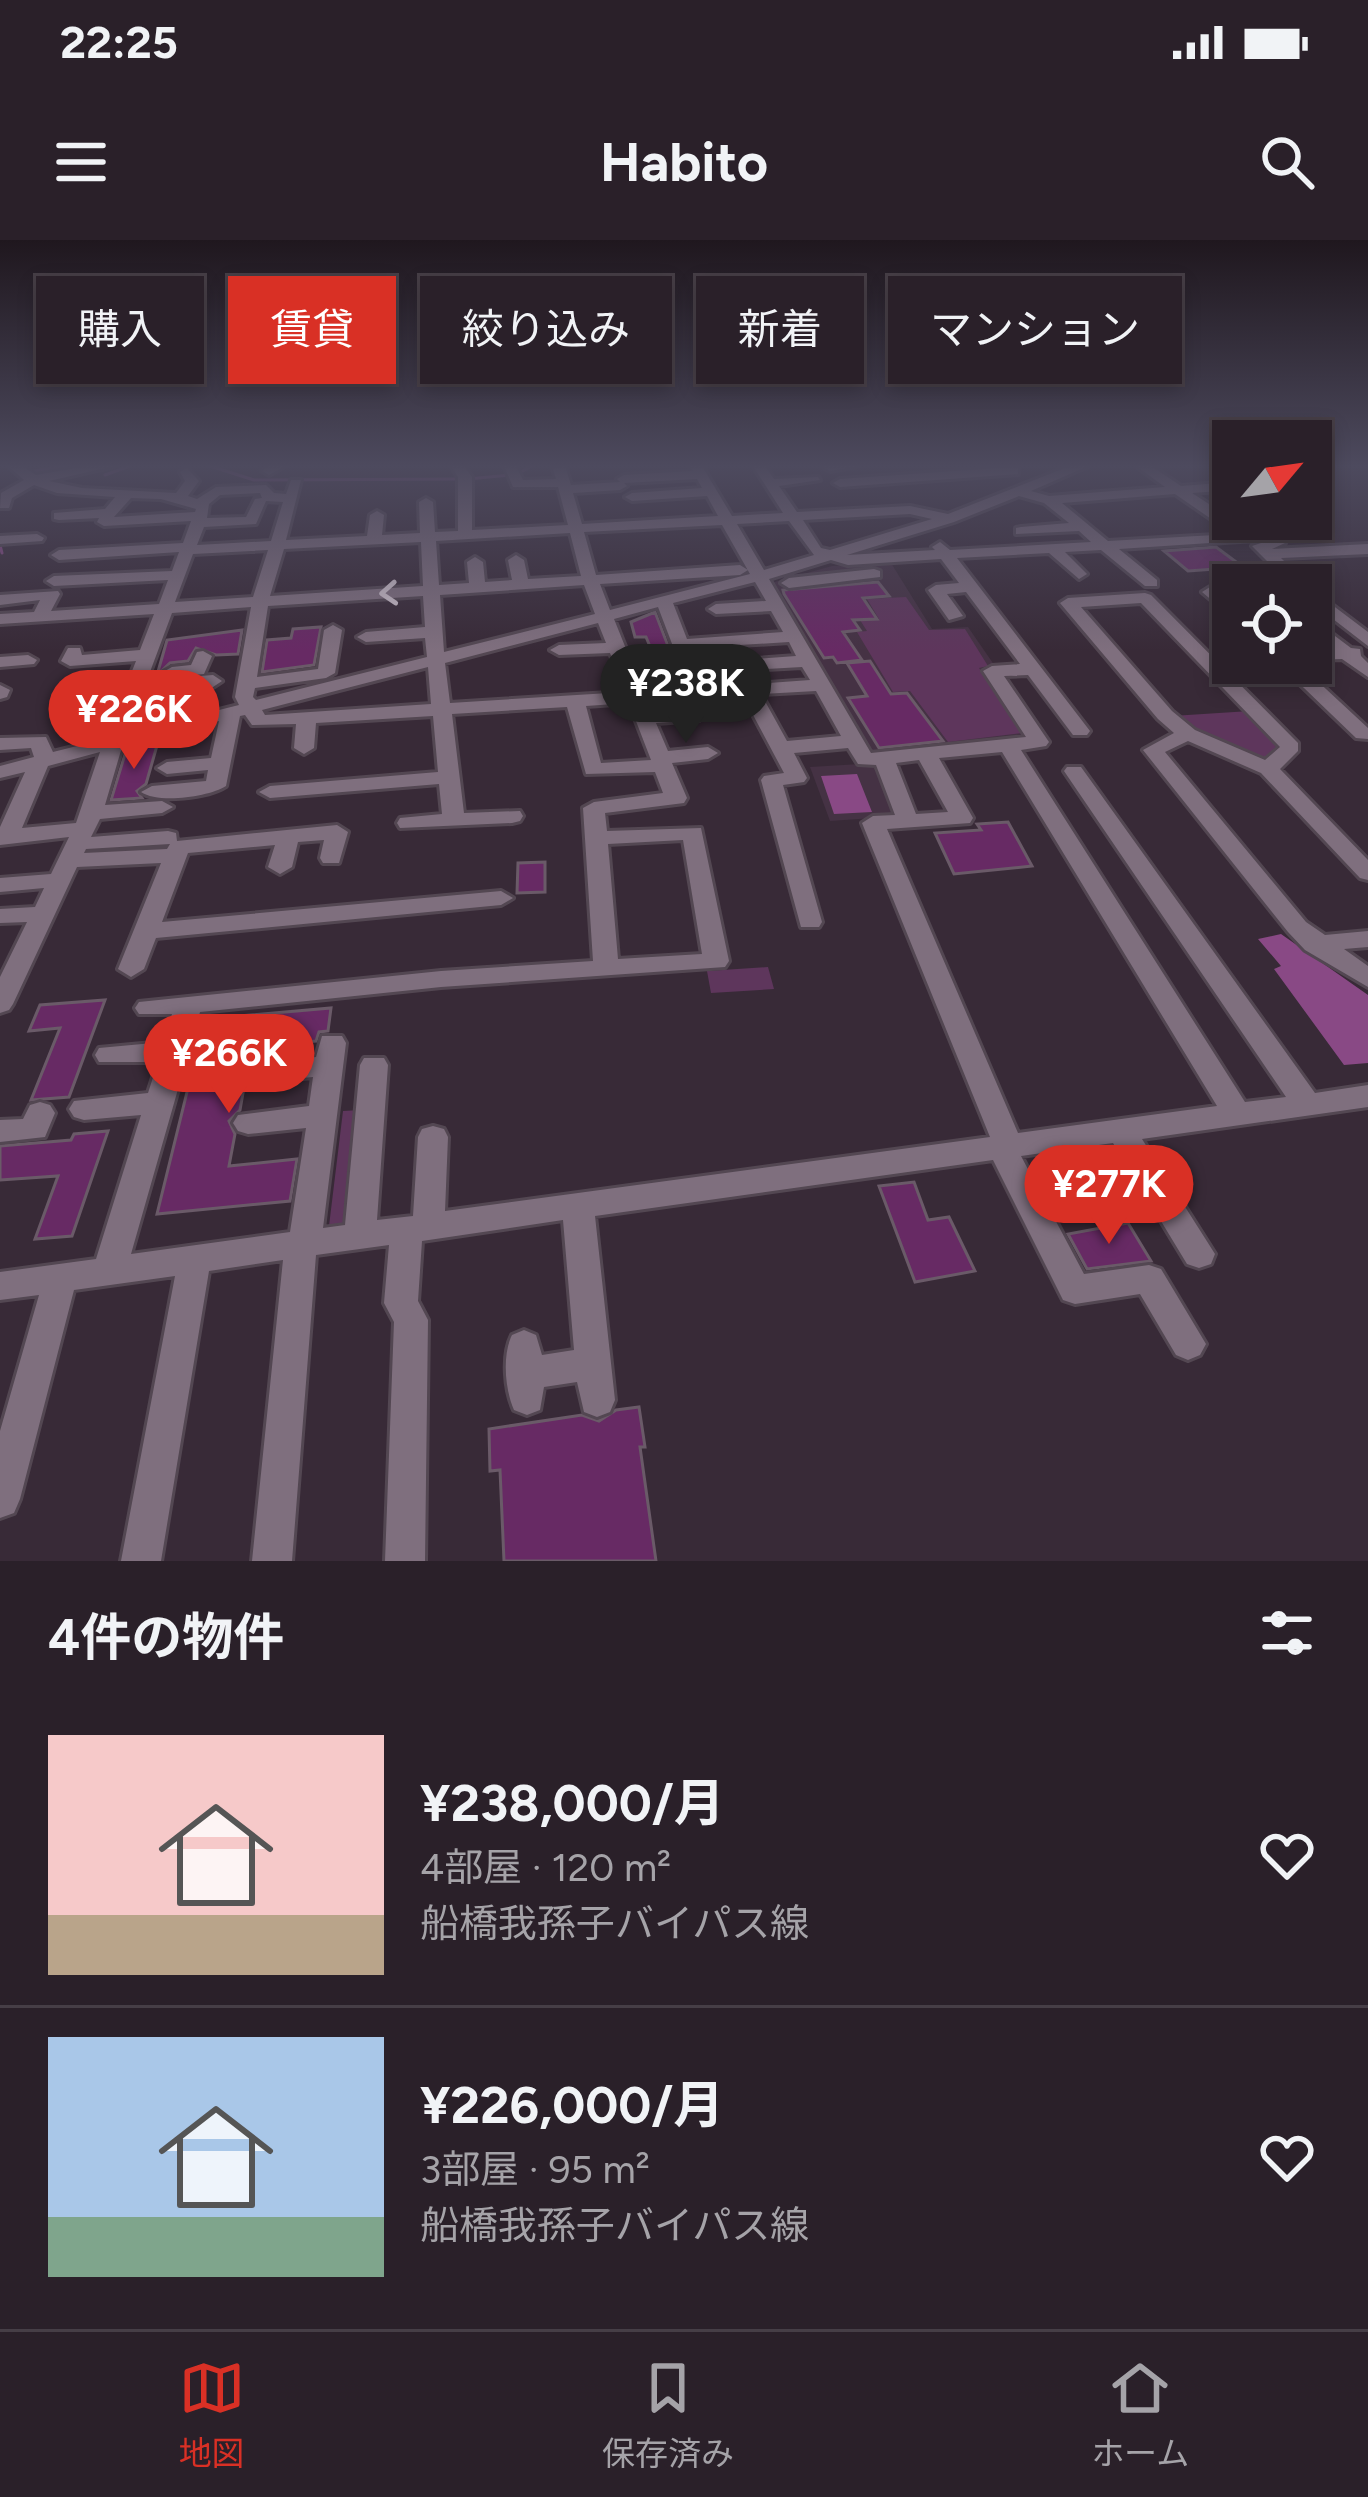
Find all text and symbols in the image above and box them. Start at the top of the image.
text: 22:25 [60,15,178,69]
icon: menu [48,129,114,195]
icon: search [1254,129,1320,195]
text: Habito [600,130,768,195]
chip: 購入 [36,276,204,384]
chip: 賃貸 [228,276,396,384]
chip: 絞り込み [420,276,672,384]
chip: 新着 [696,276,864,384]
chip: マンション [888,276,1182,384]
north arrow [1212,420,1332,540]
map controls [1212,420,1332,684]
button: locate [1212,564,1332,684]
one-way arrow [379,580,398,606]
pin: ¥238K [602,644,770,746]
text: ¥238K [627,659,745,706]
pin: ¥226K [50,670,218,772]
text: ¥226K [75,685,193,732]
pin: ¥266K [145,1014,313,1116]
text: ¥266K [170,1029,288,1076]
pin: ¥277K [1025,1145,1193,1247]
text: ¥277K [1051,1160,1167,1207]
icon: filters [1254,1600,1320,1666]
text: 4件の物件 [48,1607,284,1668]
text: ¥238,000/月 [420,1773,725,1834]
icon: home [144,1783,288,1927]
icon: heart [1254,1822,1320,1888]
text: 4部屋 · 120 m² [420,1844,671,1891]
text: 船橋我孫子バイパス線 [420,1900,809,1947]
text: ¥226,000/月 [420,2075,724,2136]
icon: home [144,2085,288,2229]
icon: heart [1254,2124,1320,2190]
text: 3部屋 · 95 m² [420,2146,650,2193]
text: 船橋我孫子バイパス線 [420,2202,809,2249]
tab: 地図 [179,2355,245,2475]
tab: 保存済み [602,2355,734,2475]
tab: ホーム [1091,2355,1189,2475]

